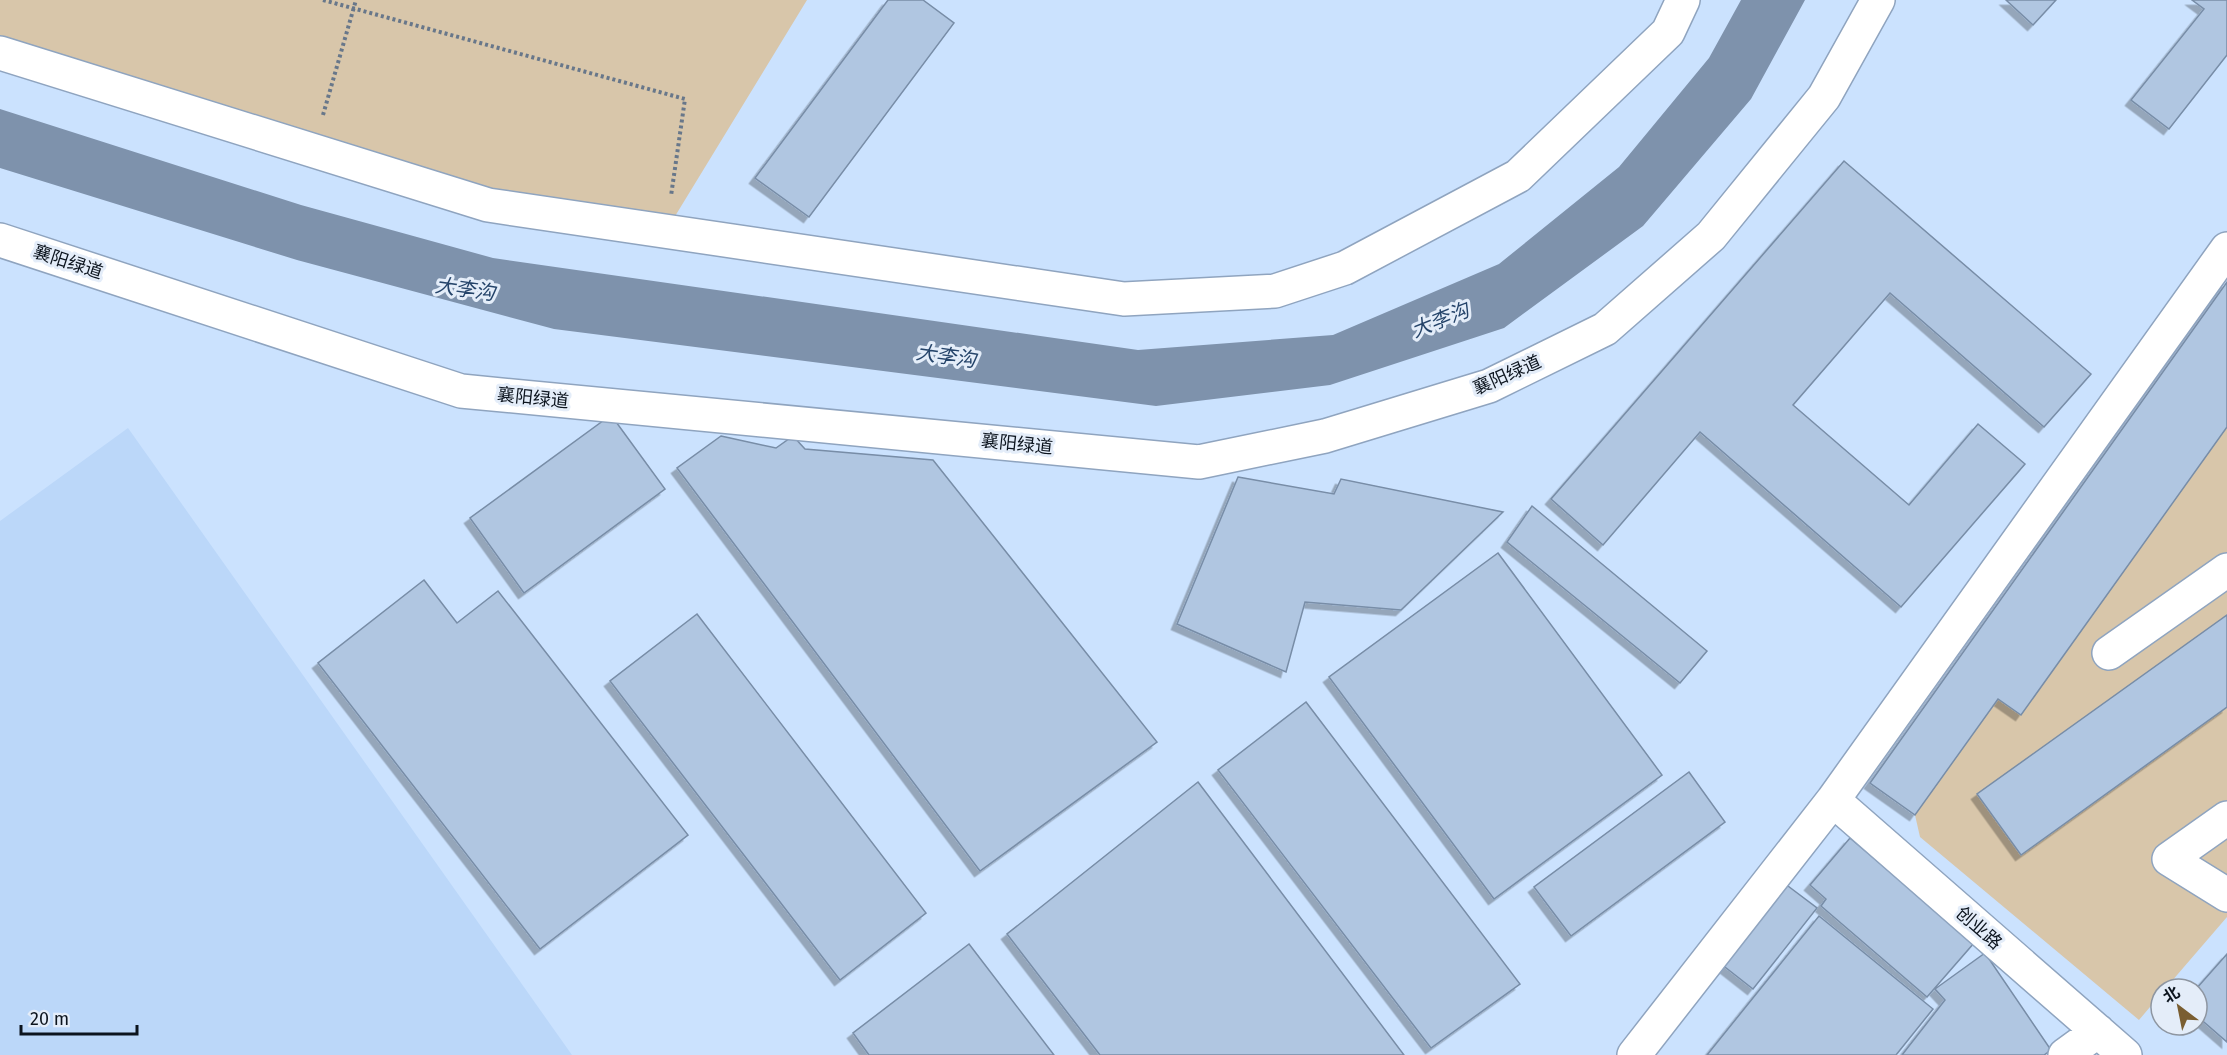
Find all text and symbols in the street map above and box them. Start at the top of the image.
street label: 襄阳绿道 [30,240,106,284]
water label: 大李沟 [434,273,498,305]
water label: 大李沟 [1408,297,1474,342]
water label: 大李沟 [915,340,979,372]
street label: 襄阳绿道 [1470,350,1544,400]
street label: 襄阳绿道 [496,383,570,413]
street label: 襄阳绿道 [980,429,1054,459]
street label: 创业路 [1951,902,2007,954]
north arrow [2149,977,2209,1037]
text: 北 [2159,982,2183,1007]
scale bar [21,998,136,1036]
text: 20 m [30,1008,69,1030]

